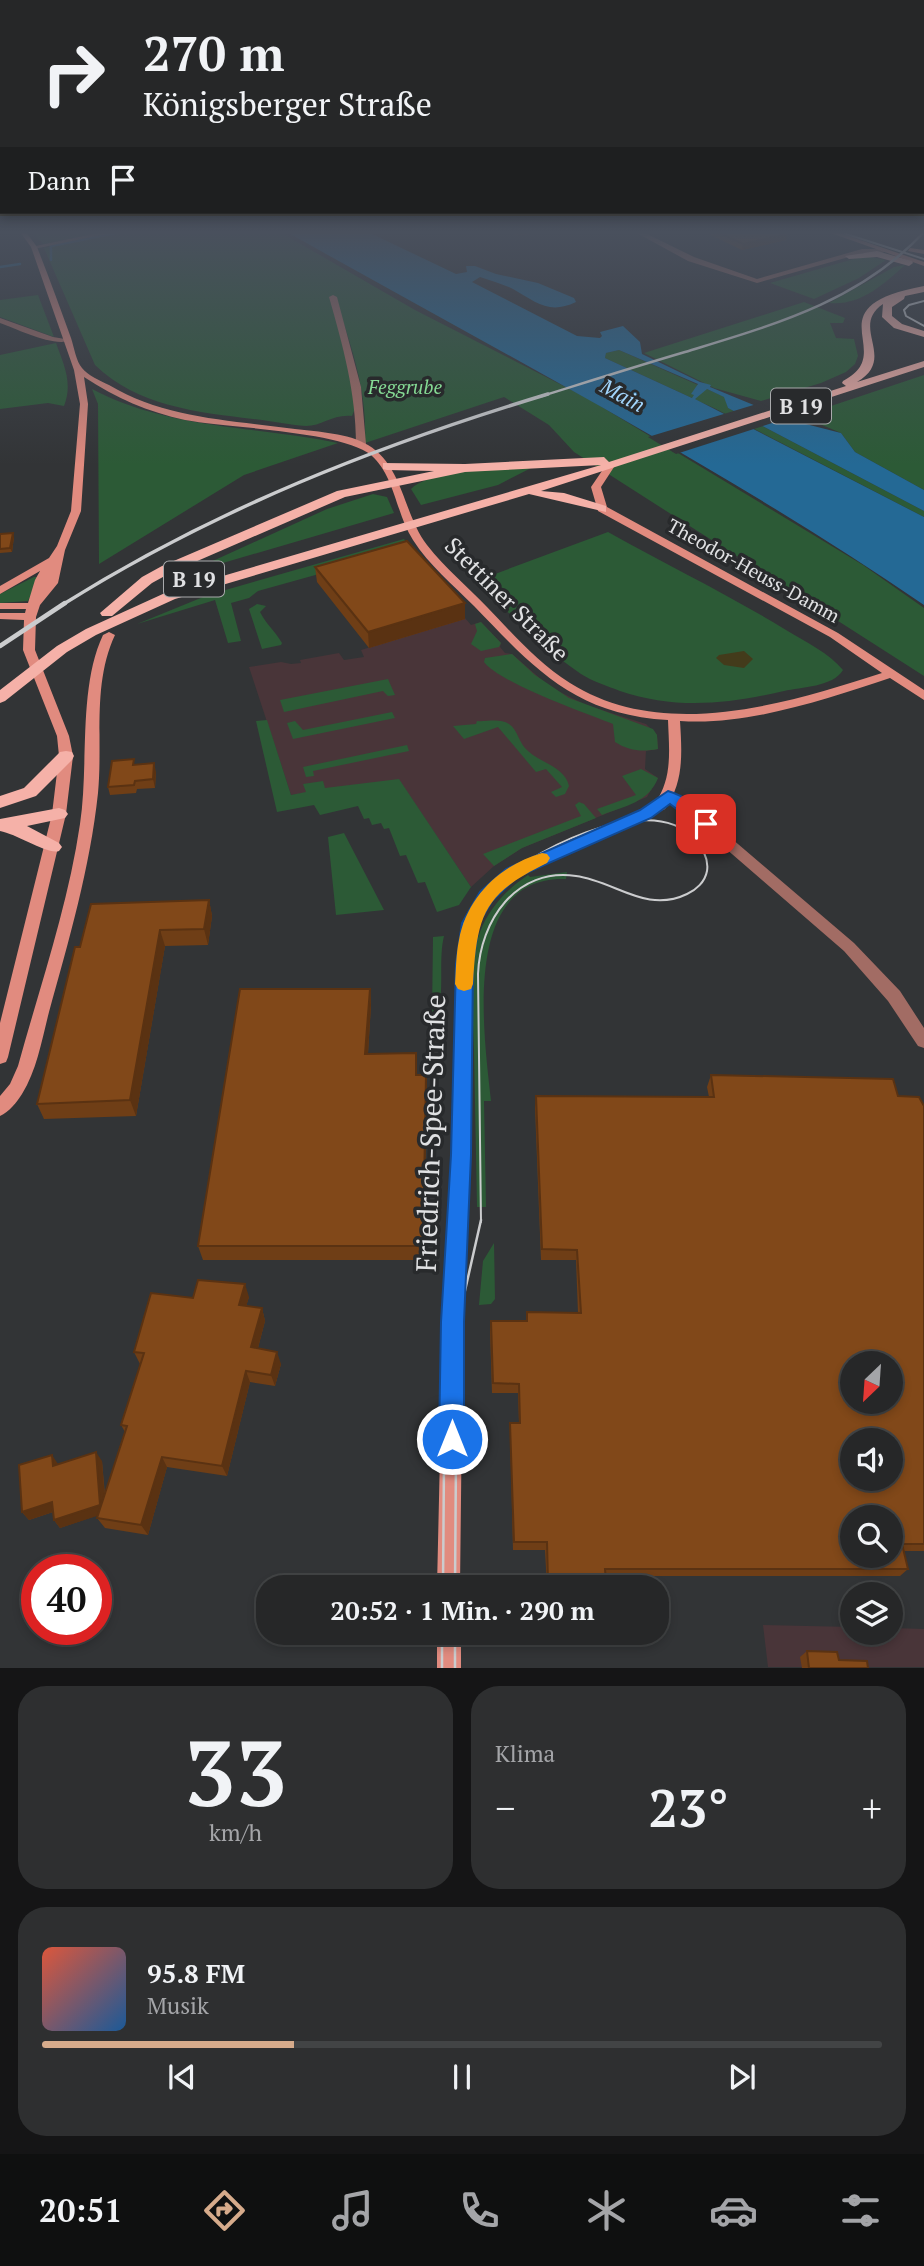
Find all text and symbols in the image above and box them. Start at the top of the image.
text: 270 m [143,20,285,85]
icon: right [28,28,119,119]
text: Königsberger Straße [143,83,432,125]
icon: arrive [104,161,142,199]
text: Dann [28,163,90,197]
water label: Main [595,371,650,418]
park label: Feggrube [367,374,442,399]
road number: B 19 [771,388,831,424]
street label: Theodor-Heuss-Damm [663,512,845,628]
street label: Stettiner Straße [438,530,576,668]
road number: B 19 [164,562,224,596]
pin [676,794,736,854]
icon: arrive [687,805,725,843]
street label: Friedrich-Spee-Straße [407,994,453,1272]
north arrow [840,1351,903,1414]
map controls [840,1351,903,1645]
position arrow [415,1402,489,1476]
button: sound [840,1428,903,1491]
button: search [840,1505,903,1568]
speed limit sign: 40 [21,1554,112,1645]
button: layers [840,1582,903,1645]
text: 20:52 · 1 Min. · 290 m [330,1593,595,1627]
text: 33 [184,1711,287,1832]
text: Klima [495,1738,555,1769]
text: 23° [648,1773,729,1842]
text: − [495,1783,515,1833]
text: + [862,1783,882,1833]
text: km/h [209,1817,262,1848]
text: 95.8 FM [147,1956,245,1990]
text: Musik [147,1990,209,2021]
icon: previous [163,2058,201,2096]
icon: pause [443,2058,481,2096]
icon: next [723,2058,761,2096]
icon: directions [200,2186,249,2235]
icon: music [328,2186,377,2235]
icon: phone [455,2186,504,2235]
icon: climate [582,2186,631,2235]
icon: car [709,2186,758,2235]
icon: filters [836,2186,885,2235]
text: 20:51 [39,2189,122,2231]

